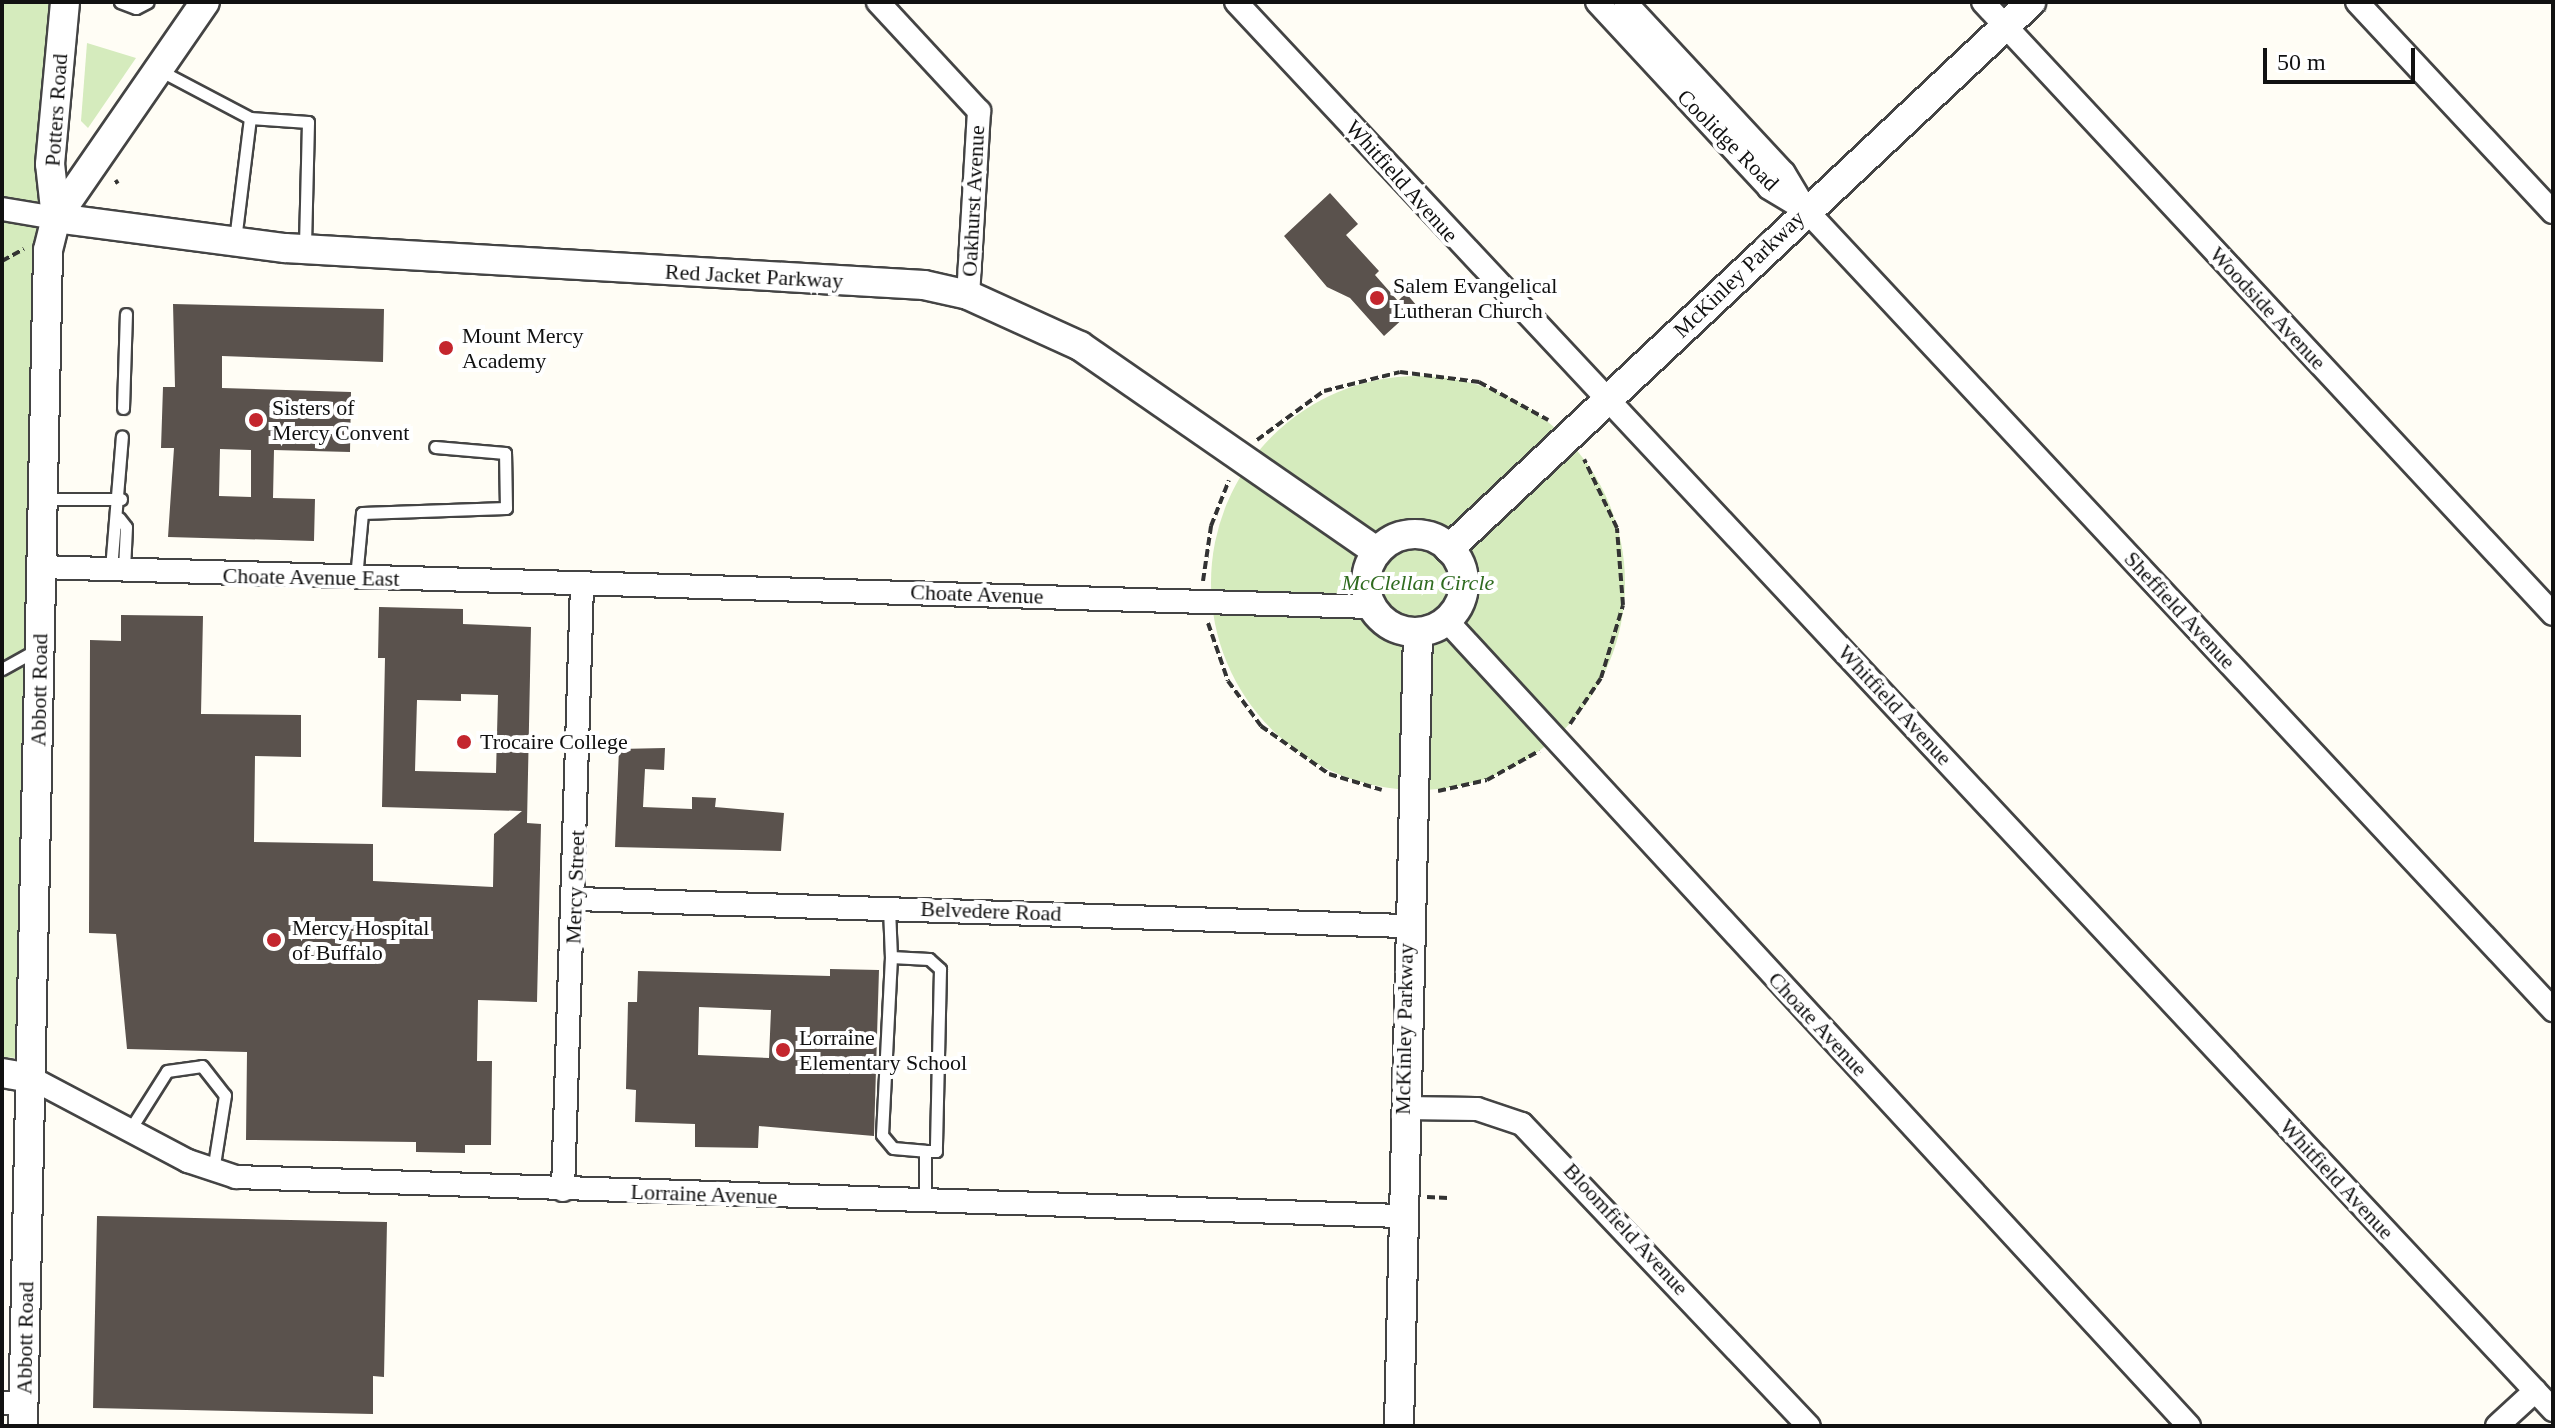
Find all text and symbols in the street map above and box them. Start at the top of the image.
scale bar [2267,32,2419,82]
text: 50 m [2277,49,2326,75]
street label: Potters Road [39,53,73,167]
street label: Coolidge Road [1672,84,1784,196]
street label: Whitfield Avenue [1340,114,1464,248]
street label: Oakhurst Avenue [956,124,990,278]
street label: McKinley Parkway [1668,205,1810,343]
street label: Woodside Avenue [2204,241,2332,375]
street label: Red Jacket Parkway [664,258,844,294]
place label: Salem Evangelical Lutheran Church [1393,272,1557,324]
marker: Salem Evangelical Lutheran Church [1368,289,1386,307]
place label: Mount Mercy Academy [462,322,584,374]
marker: Mount Mercy Academy [437,339,455,357]
place label: Sisters of Mercy Convent [272,394,409,446]
marker: Sisters of Mercy Convent [247,411,265,429]
street label: Sheffield Avenue [2118,545,2242,675]
street label: Choate Avenue East [222,562,400,592]
park label: McClellan Circle [1342,570,1494,596]
street label: Choate Avenue [909,578,1045,610]
street label: Abbott Road [25,633,53,747]
street label: Whitfield Avenue [1832,639,1958,771]
place label: Trocaire College [480,729,628,755]
marker: Trocaire College [455,733,473,751]
street label: Mercy Street [560,829,590,945]
street label: Belvedere Road [920,895,1062,927]
place label: Mercy Hospital of Buffalo [292,914,429,966]
marker: Mercy Hospital of Buffalo [263,929,285,951]
street label: McKinley Parkway [1389,943,1419,1115]
street label: Choate Avenue [1762,966,1874,1082]
place label: Lorraine Elementary School [799,1024,967,1076]
marker: Lorraine Elementary School [774,1041,792,1059]
street label: Whitfield Avenue [2274,1113,2400,1245]
street label: Bloomfield Avenue [1558,1157,1694,1301]
street label: Lorraine Avenue [630,1178,778,1210]
street label: Abbott Road [11,1281,39,1395]

